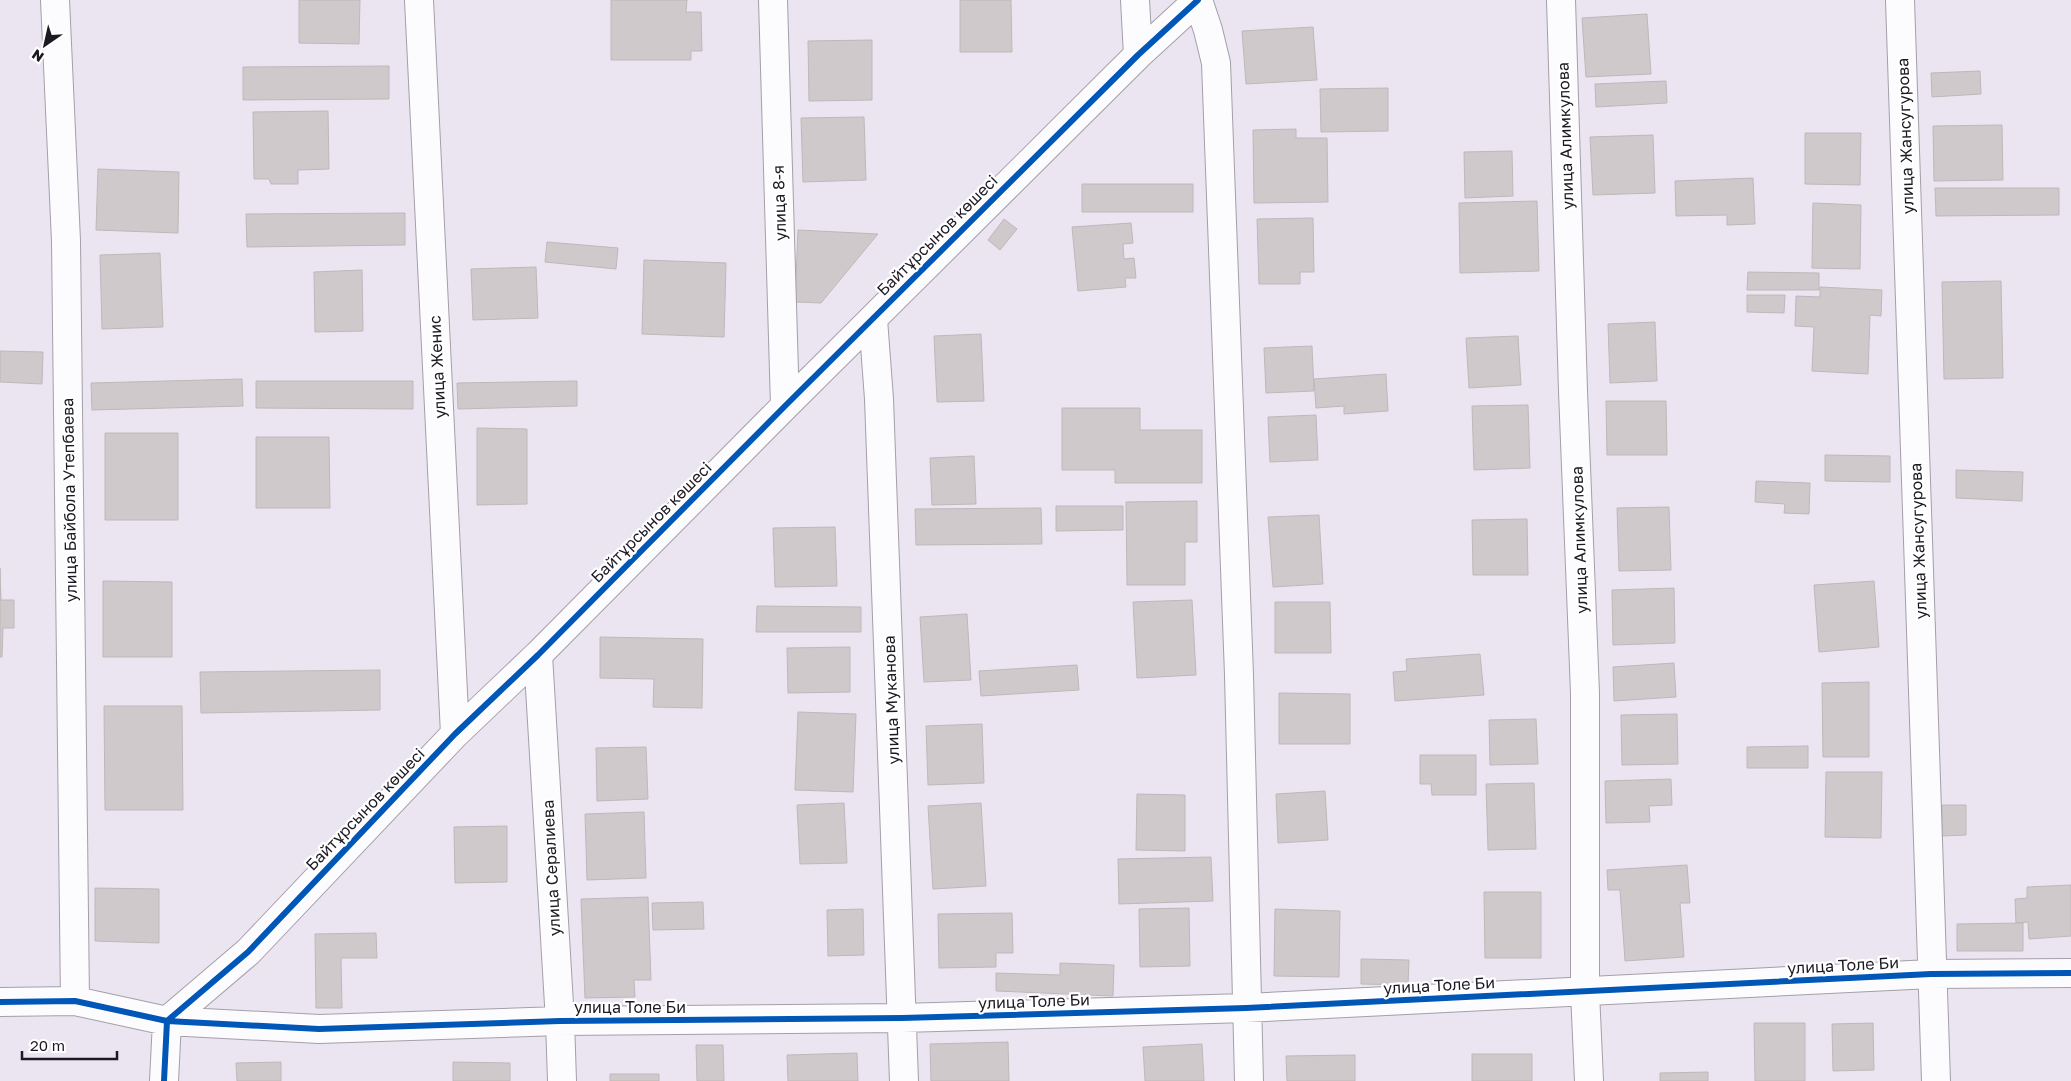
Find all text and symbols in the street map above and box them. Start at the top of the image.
north arrow [20,20,70,70]
text: N [28,46,47,66]
street label: улица Жансугурова [1892,57,1918,215]
street label: улица Алимкулова [1552,62,1578,210]
street label: улица 8-я [768,165,790,241]
street label: Байтұрсынов көшесі [872,170,1002,300]
street label: улица Женис [424,315,450,419]
street label: улица Байбола Утепбаева [57,398,81,602]
street label: Байтұрсынов көшесі [586,457,716,587]
street label: улица Жансугурова [1905,462,1931,620]
street label: улица Алимкулова [1566,466,1592,614]
street label: улица Муканова [879,635,903,765]
street label: Байтұрсынов көшесі [301,744,429,874]
street label: улица Сералиева [537,799,565,937]
street label: улица Толе Би [1787,952,1899,978]
street label: улица Толе Би [1383,972,1495,998]
street label: улица Толе Би [978,989,1090,1013]
street label: улица Толе Би [574,997,686,1017]
scale bar [22,1028,118,1060]
text: 20 m [30,1036,65,1054]

